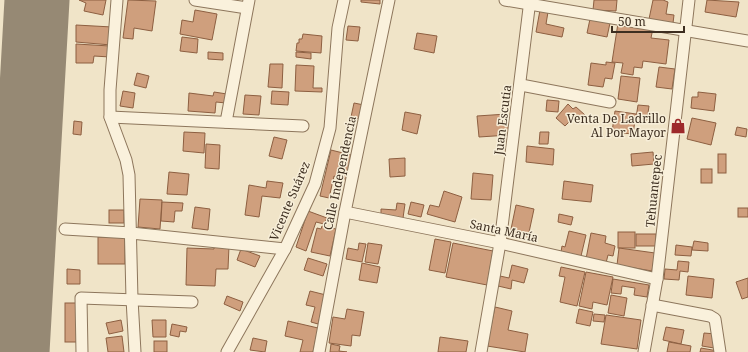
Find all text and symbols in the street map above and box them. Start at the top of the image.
scale bar [612,8,684,34]
text: 50 m [618,13,646,30]
street label: Juan Escutia [490,84,515,157]
place label: Venta De Ladrillo Al Por Mayor [567,110,666,141]
street label: Calle Independencia [319,114,360,232]
shop icon: Venta De Ladrillo Al Por Mayor [669,117,687,135]
street label: Tehuantepec [641,154,666,228]
street label: Vicente Suárez [265,158,314,243]
street label: Santa María [468,215,540,246]

